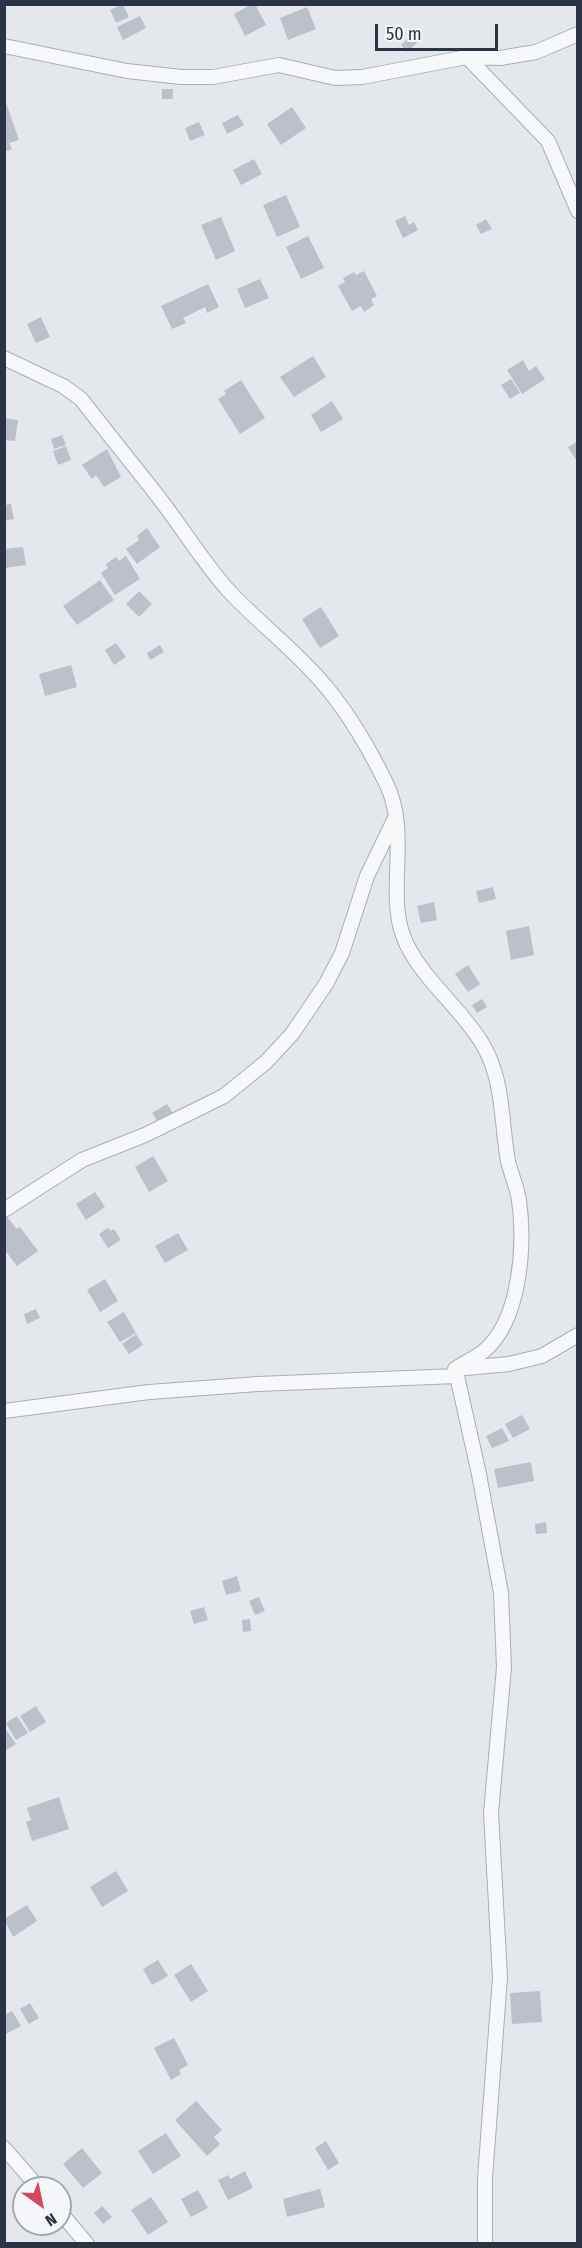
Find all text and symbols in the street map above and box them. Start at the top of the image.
scale bar [378,12,501,50]
text: 50 m [386,23,422,45]
north arrow [12,2176,72,2236]
text: N [42,2209,60,2230]

